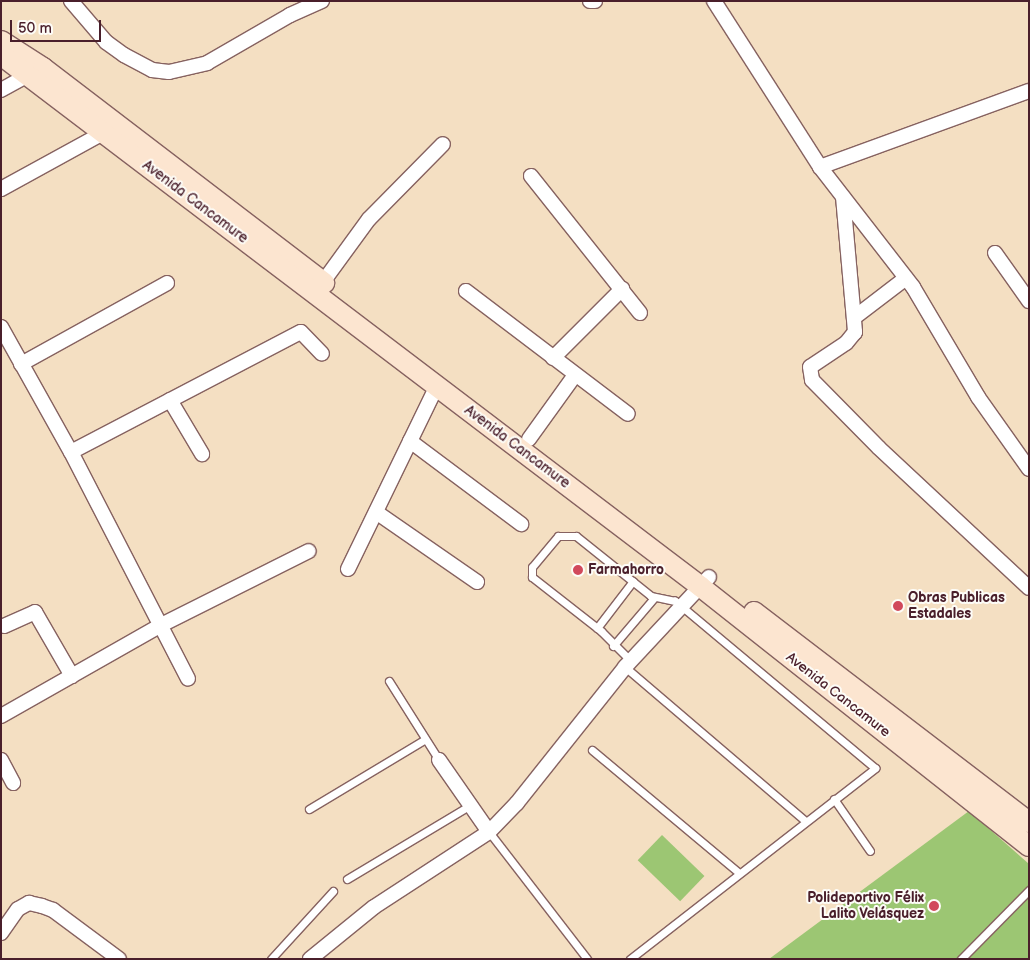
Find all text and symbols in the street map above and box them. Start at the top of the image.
scale bar [12,10,104,42]
text: 50 m [18,19,52,38]
street label: Avenida Cancamure [139,157,251,247]
street label: Avenida Cancamure [461,402,573,492]
place label: Farmahorro [588,562,664,578]
marker: Farmahorro [572,564,584,576]
place label: Obras Publicas Estadales [908,590,1005,622]
marker: Obras Publicas Estadales [892,600,904,612]
street label: Avenida Cancamure [783,649,893,741]
place label: Polideportivo Félix Lalito Velásquez [807,890,924,922]
marker: Polideportivo Félix Lalito Velásquez [928,900,940,912]

